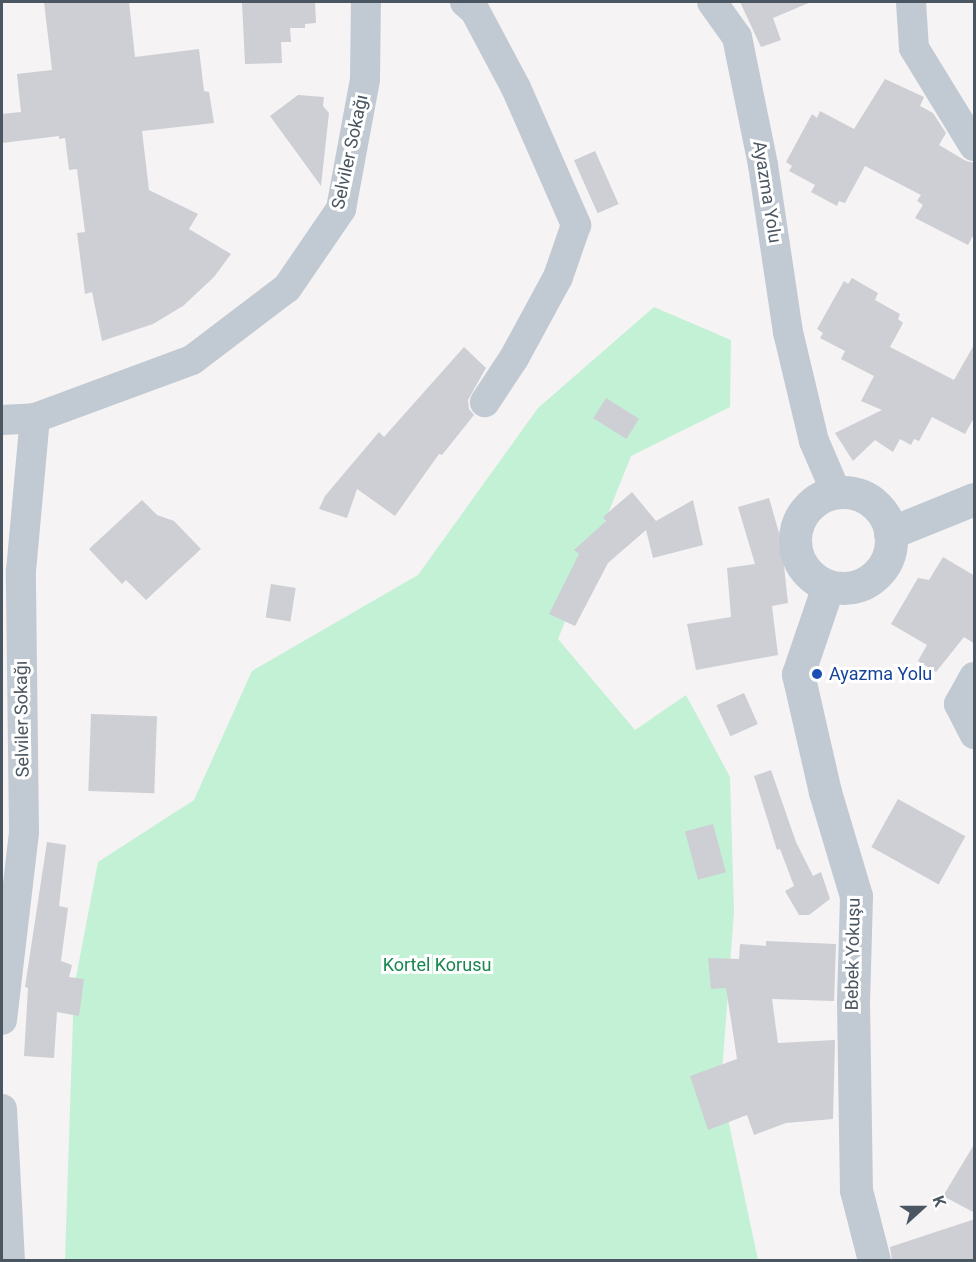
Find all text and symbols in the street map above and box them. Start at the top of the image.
street label: Selviler Sokağı [327,93,373,211]
street label: Ayazma Yolu [748,139,786,245]
street label: Selviler Sokağı [10,661,34,777]
place label: Ayazma Yolu [829,663,932,685]
marker: Ayazma Yolu [810,667,824,681]
street label: Bebek Yokuşu [841,897,865,1011]
park label: Kortel Korusu [383,954,491,976]
north arrow [892,1178,952,1238]
text: K [929,1193,950,1210]

